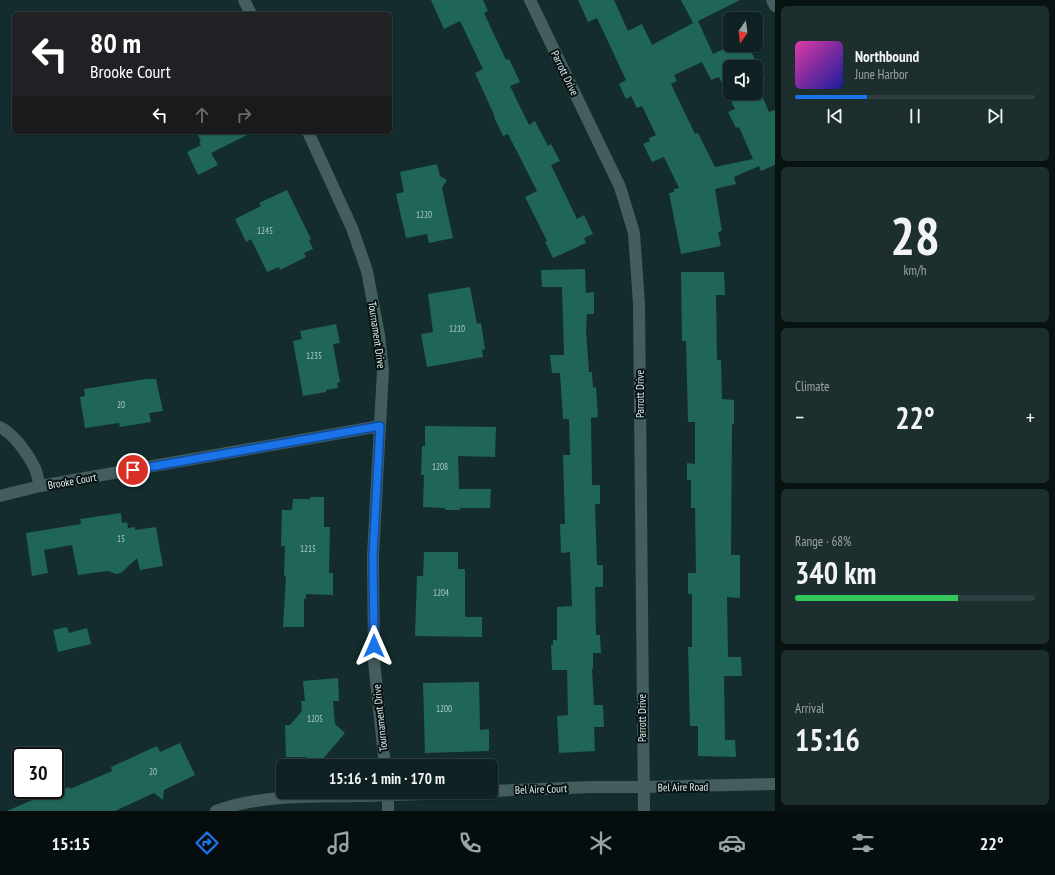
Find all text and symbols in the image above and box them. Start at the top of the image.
north arrow [723,12,763,52]
map controls [723,12,763,100]
text: 80 m [90,24,141,61]
icon: left [24,28,76,80]
text: Northbound [855,47,919,66]
street label: Parrott Drive [548,48,582,98]
text: Brooke Court [90,60,171,83]
button: sound [723,60,763,100]
text: June Harbor [855,66,908,83]
icon: left [149,104,171,126]
icon: ahead [191,104,213,126]
icon: right [233,104,255,126]
icon: previous [824,105,846,127]
icon: pause [904,105,926,127]
icon: next [984,105,1006,127]
text: 28 [890,202,940,269]
house number: 1220 [416,209,432,220]
house number: 1245 [257,225,273,236]
text: km/h [903,262,927,279]
street label: Tournament Drive [365,301,389,370]
house number: 1210 [449,323,465,334]
house number: 1235 [306,350,322,361]
street label: Parrott Drive [633,369,647,418]
text: Climate [795,378,829,395]
text: 22° [895,398,935,437]
house number: 20 [117,399,125,410]
text: − [795,403,804,431]
text: + [1026,403,1035,431]
pin [116,453,150,487]
icon: arrive [122,459,144,481]
house number: 1208 [432,461,448,472]
street label: Brooke Court [47,470,97,492]
house number: 15 [117,533,125,544]
text: Range · 68% [795,533,851,550]
house number: 1215 [300,543,316,554]
text: 340 km [795,553,876,592]
house number: 1204 [433,587,449,598]
position arrow [353,625,395,667]
street label: Tournament Drive [369,683,390,752]
street label: Parrott Drive [635,693,649,742]
text: Arrival [795,700,824,717]
house number: 1200 [436,703,452,714]
house number: 1205 [307,713,323,724]
text: 15:16 [795,720,860,759]
speed limit sign: 30 [12,747,64,799]
house number: 20 [149,766,157,777]
text: 15:16 · 1 min · 170 m [329,769,445,788]
street label: Bel Aire Road [658,780,709,794]
street label: Bel Aire Court [515,781,567,797]
icon: directions [193,829,221,857]
icon: music [325,829,353,857]
icon: phone [456,829,484,857]
icon: climate [587,829,615,857]
icon: car [718,829,746,857]
icon: filters [849,829,877,857]
text: 15:15 [52,832,90,855]
text: 22° [980,832,1003,855]

